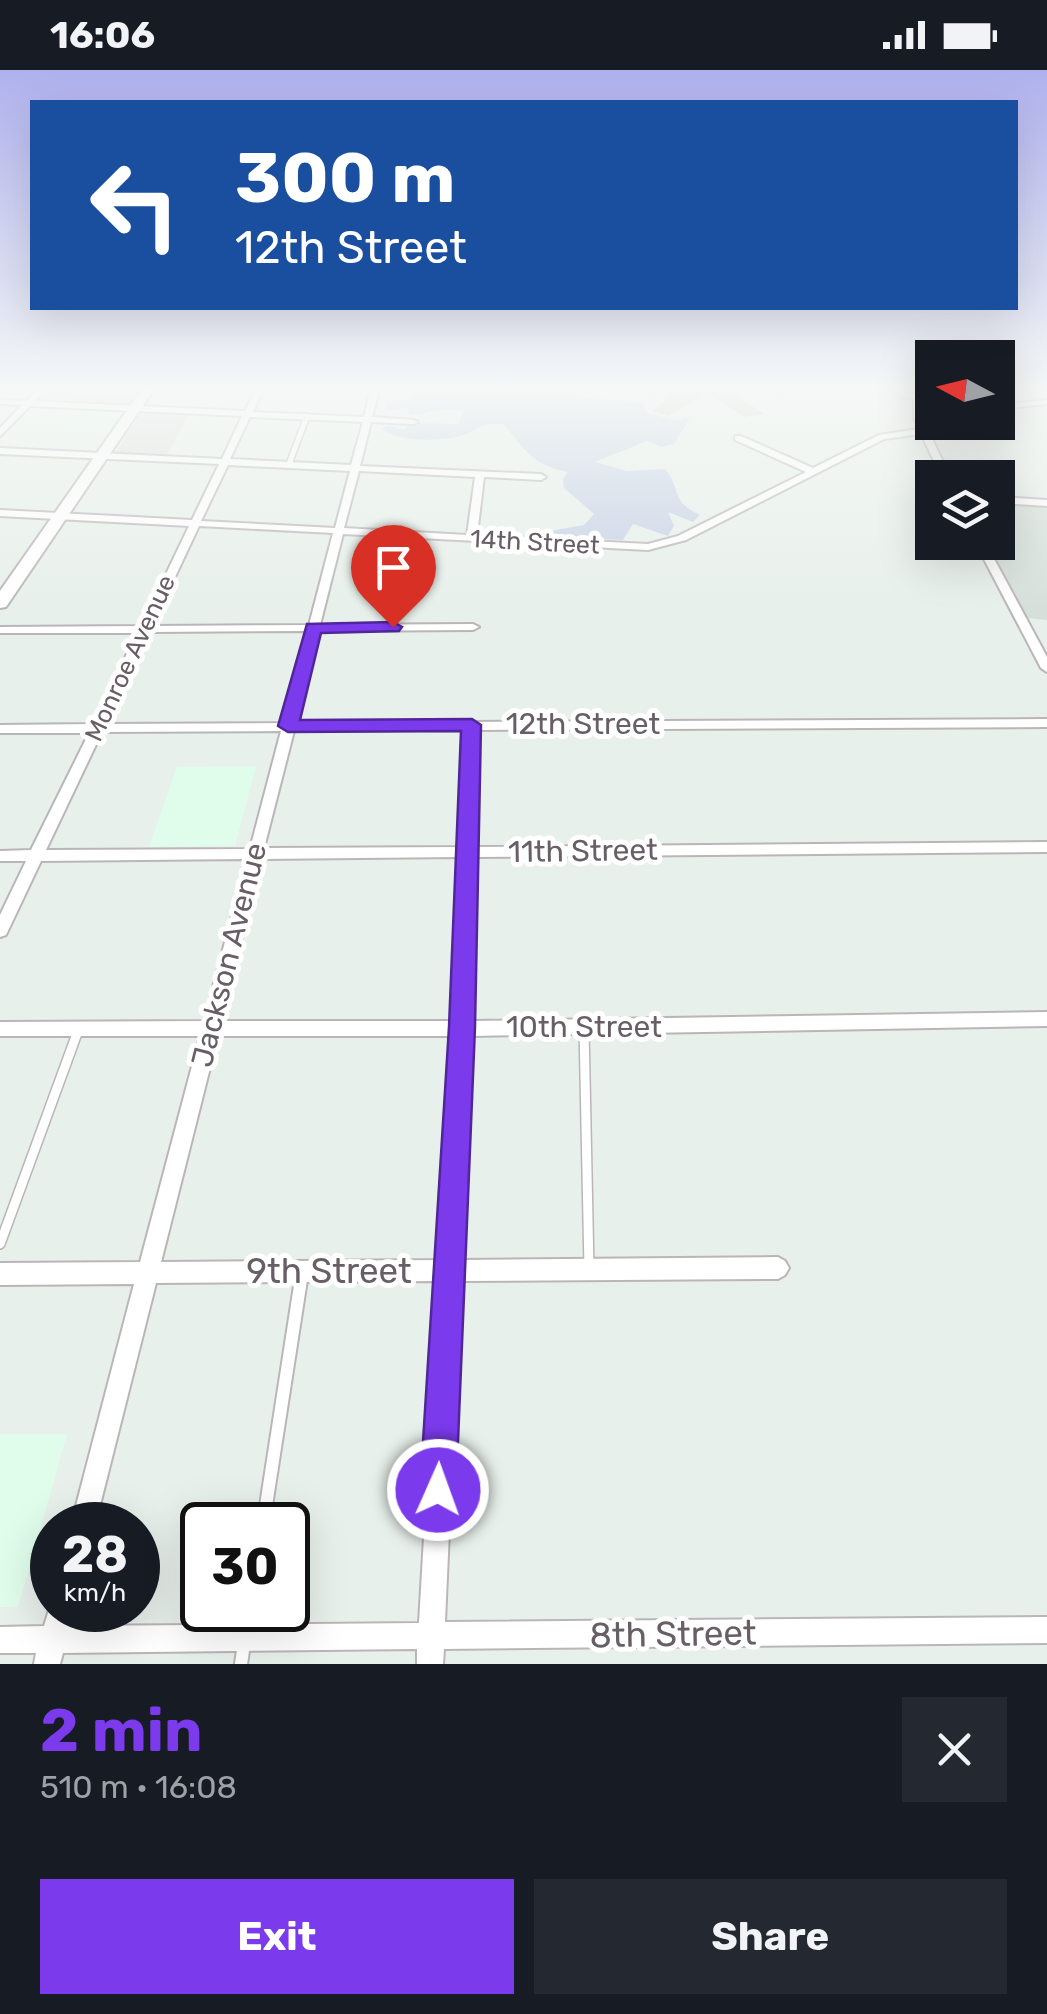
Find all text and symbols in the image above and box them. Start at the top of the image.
text: 16:06 [50,12,155,58]
text: 300 m [235,137,455,220]
icon: left [70,140,200,270]
text: 12th Street [235,221,467,274]
north arrow [915,340,1015,440]
map controls [915,340,1015,560]
button: layers [915,460,1015,560]
street label: 14th Street [470,524,601,560]
pin [351,525,436,628]
icon: arrive [366,540,421,595]
street label: Monroe Avenue [79,570,181,746]
street label: 12th Street [506,706,661,742]
street label: 11th Street [508,832,658,870]
street label: Jackson Avenue [184,839,274,1071]
street label: 10th Street [506,1009,662,1045]
street label: 9th Street [246,1250,412,1292]
position arrow [386,1438,490,1542]
speed limit sign: 30 [180,1502,310,1632]
text: 28 [62,1525,128,1585]
text: km/h [64,1578,126,1607]
street label: 8th Street [589,1612,757,1656]
text: 2 min [40,1695,202,1766]
button: close [902,1697,1007,1802]
text: 510 m · 16:08 [40,1768,237,1806]
button: Exit [40,1879,514,1994]
button: Share [534,1879,1007,1994]

